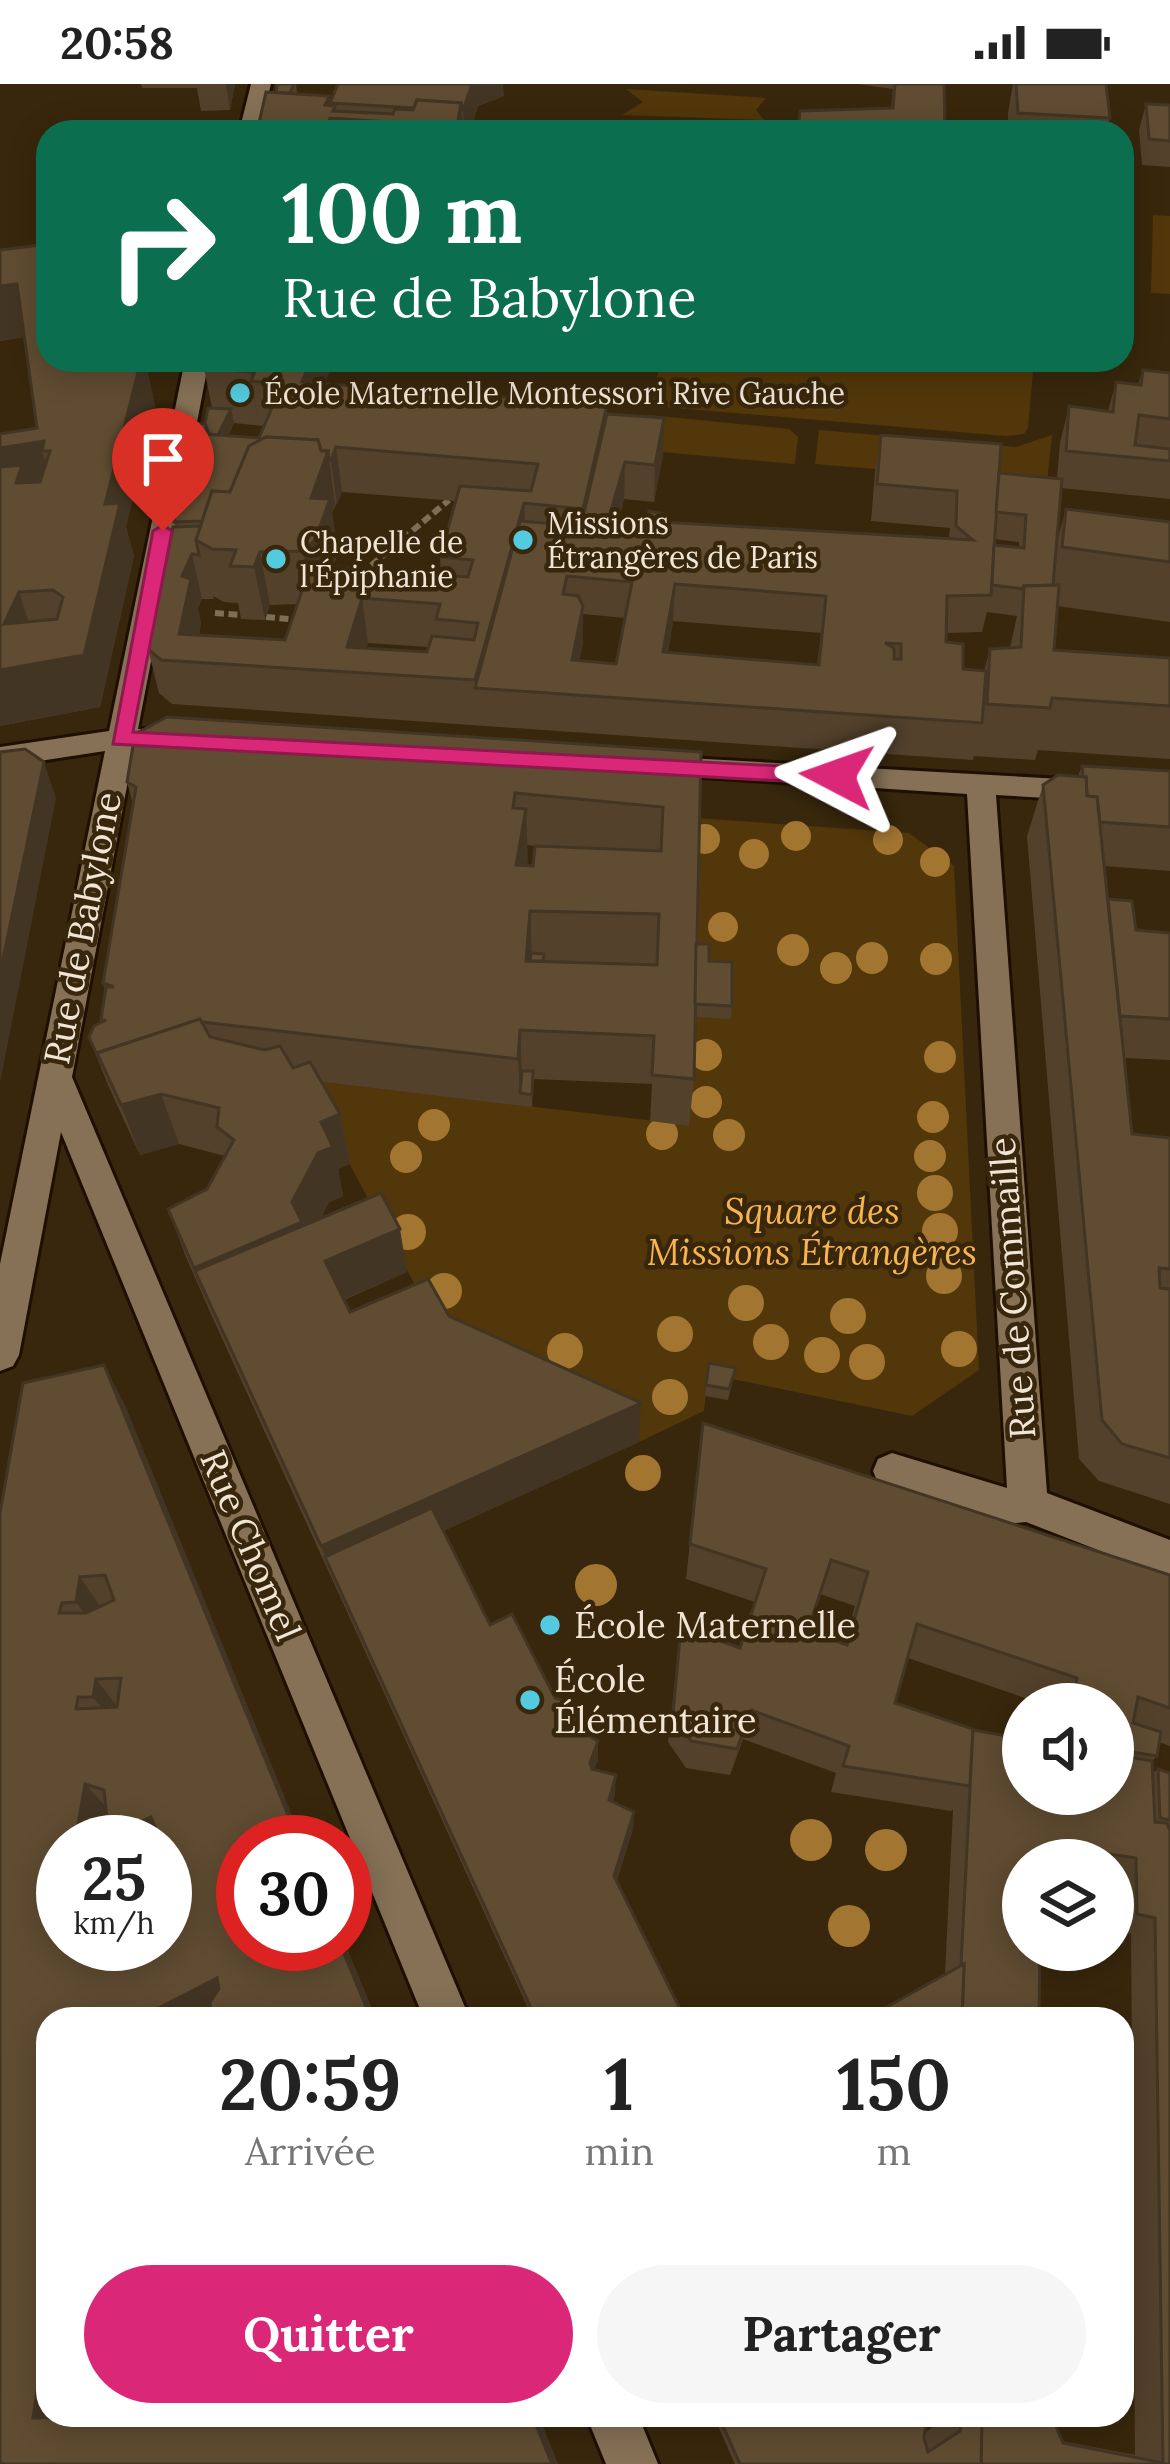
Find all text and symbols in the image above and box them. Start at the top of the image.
text: 20:58 [60,14,174,71]
text: 100 m [282,158,522,266]
icon: right [84,168,240,324]
text: Rue de Babylone [282,263,696,332]
place label: École Maternelle Montessori Rive Gauche [264,374,845,412]
marker: École Maternelle Montessori Rive Gauche [227,380,253,406]
pin [112,408,214,531]
icon: arrive [130,426,196,492]
place label: Missions Étrangères de Paris [547,504,818,577]
place label: Chapelle de l'Épiphanie [300,523,463,595]
marker: Missions Étrangères de Paris [510,527,536,553]
marker: Chapelle de l'Épiphanie [263,546,289,572]
position arrow [774,713,900,839]
street label: Rue de Babylone [33,788,131,1068]
street label: Rue de Commaille [979,1136,1045,1440]
park label: Square des Missions Étrangères [647,1188,977,1275]
street label: Rue Chomel [190,1443,312,1647]
place label: École Maternelle [574,1602,856,1648]
marker: École Maternelle [537,1612,563,1638]
place label: École Élémentaire [554,1656,756,1743]
map controls [1002,1683,1134,1971]
button: sound [1002,1683,1134,1815]
marker: École Élémentaire [517,1687,543,1713]
speed limit sign: 30 [216,1815,372,1971]
button: layers [1002,1839,1134,1971]
text: 25 [82,1840,146,1916]
text: km/h [73,1904,155,1942]
text: 20:59 [219,2038,402,2130]
text: 1 [605,2038,634,2130]
text: 150 [837,2038,951,2130]
text: Arrivée [245,2126,376,2176]
text: min [585,2126,654,2176]
text: m [877,2126,911,2176]
button: Quitter [84,2265,573,2403]
button: Partager [597,2265,1086,2403]

